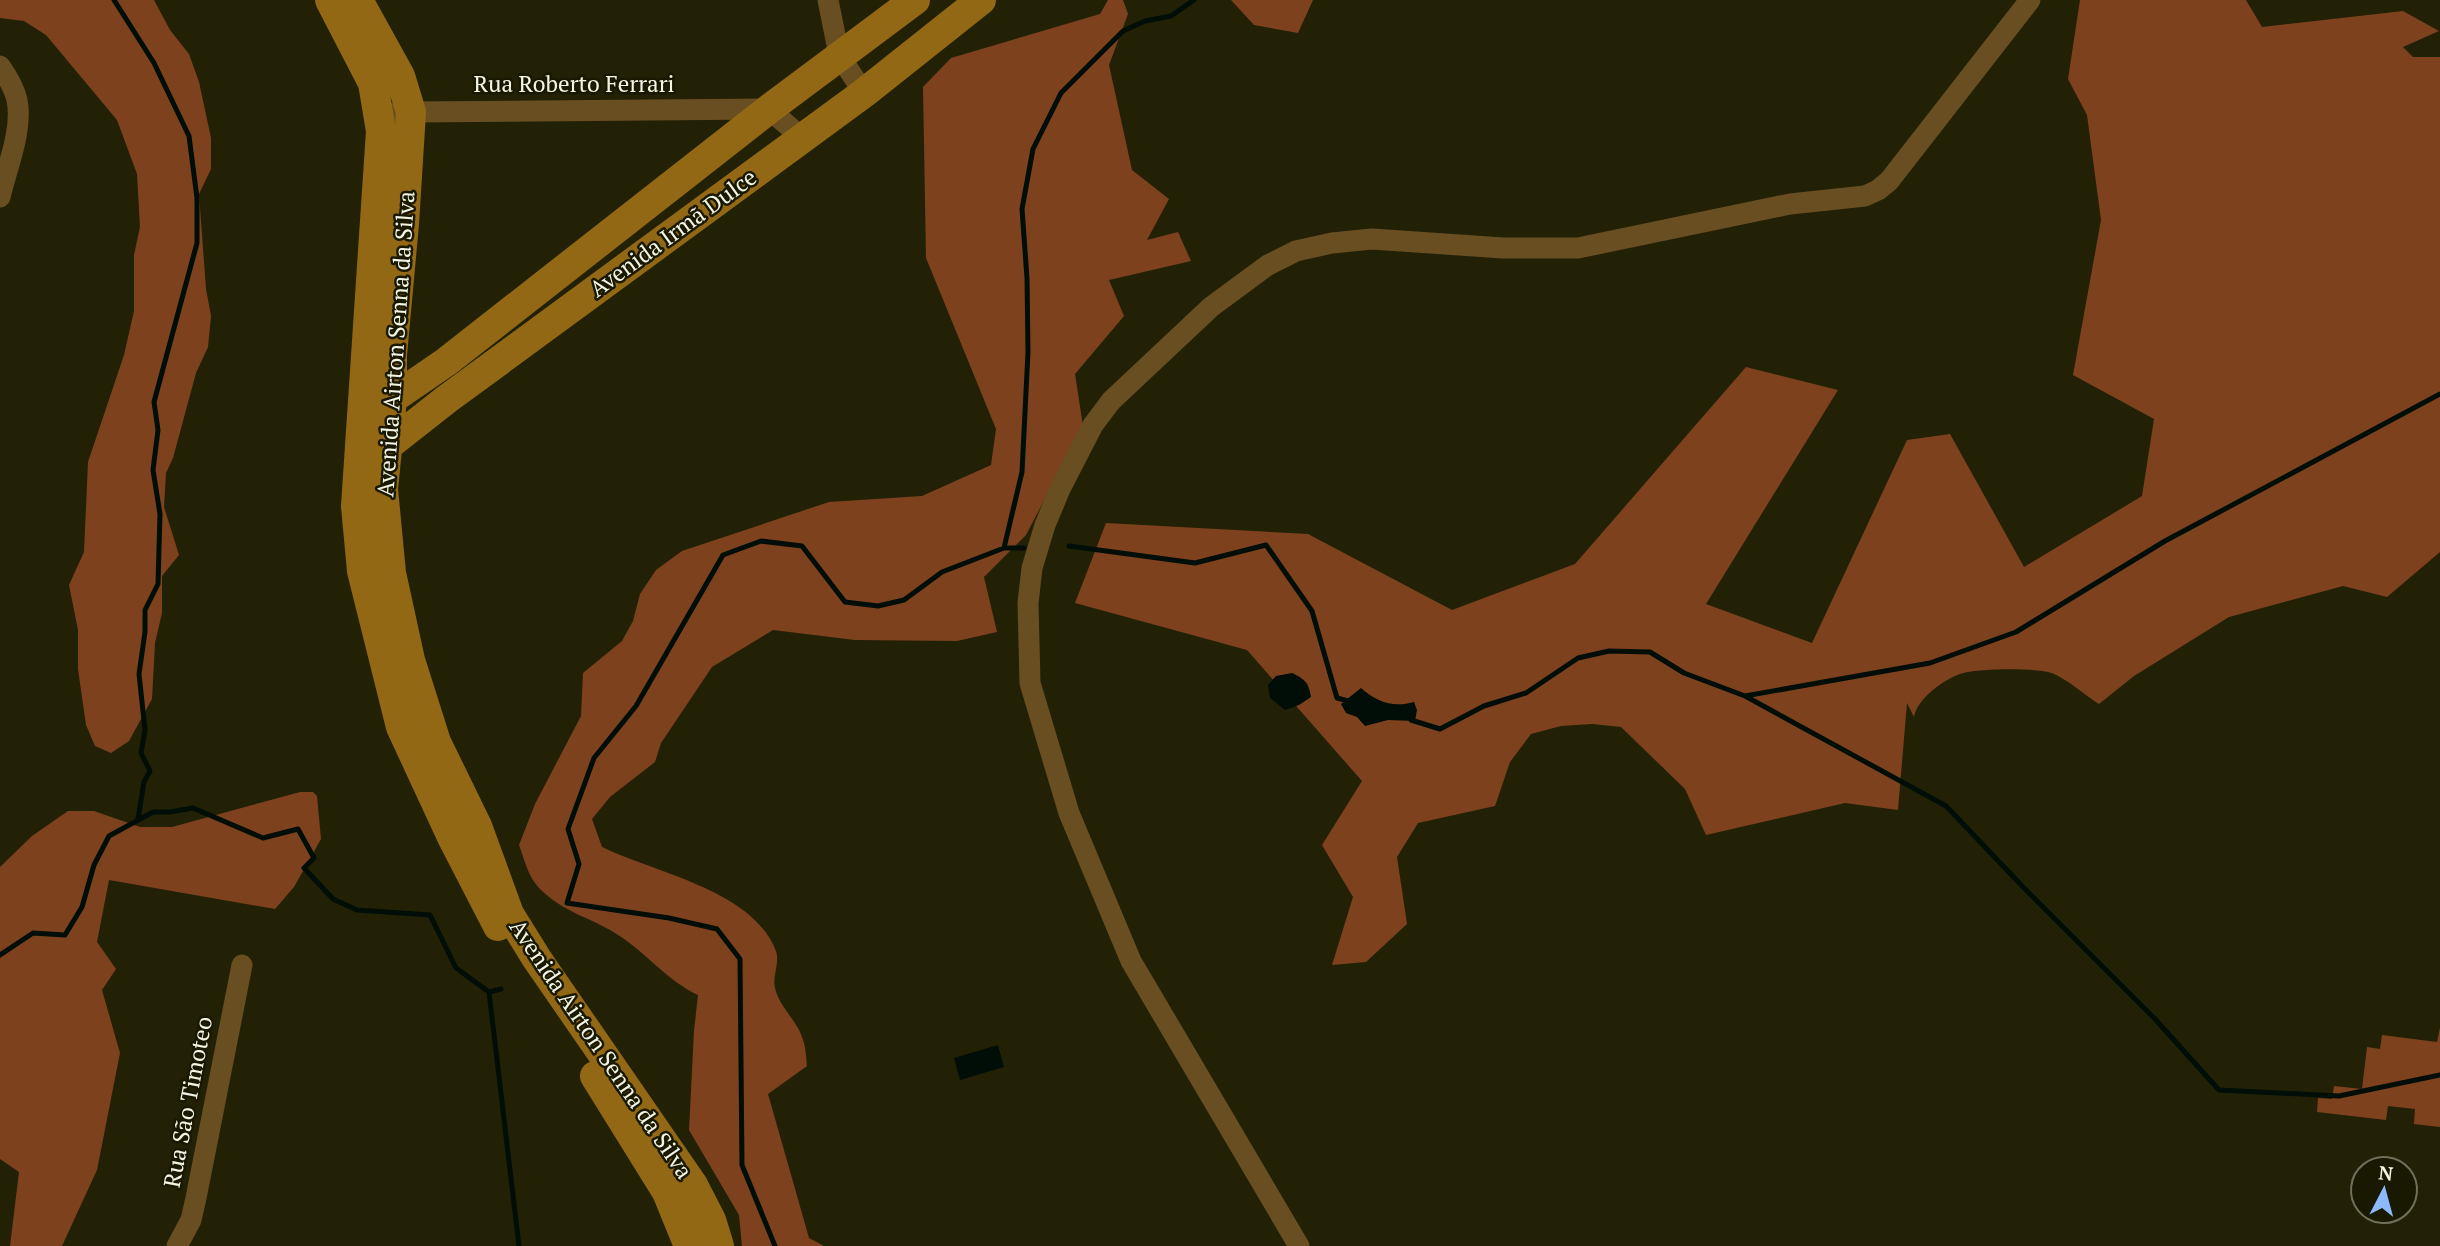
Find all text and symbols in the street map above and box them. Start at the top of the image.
street label: Rua Roberto Ferrari [474,68,675,99]
street label: Avenida Irmã Dulce [583,161,763,304]
street label: Avenida Airton Senna da Silva [369,189,422,498]
street label: Avenida Airton Senna da Silva [503,913,700,1185]
street label: Rua São Timoteo [156,1014,219,1190]
north arrow [2349,1155,2419,1225]
text: N [2377,1159,2395,1186]

